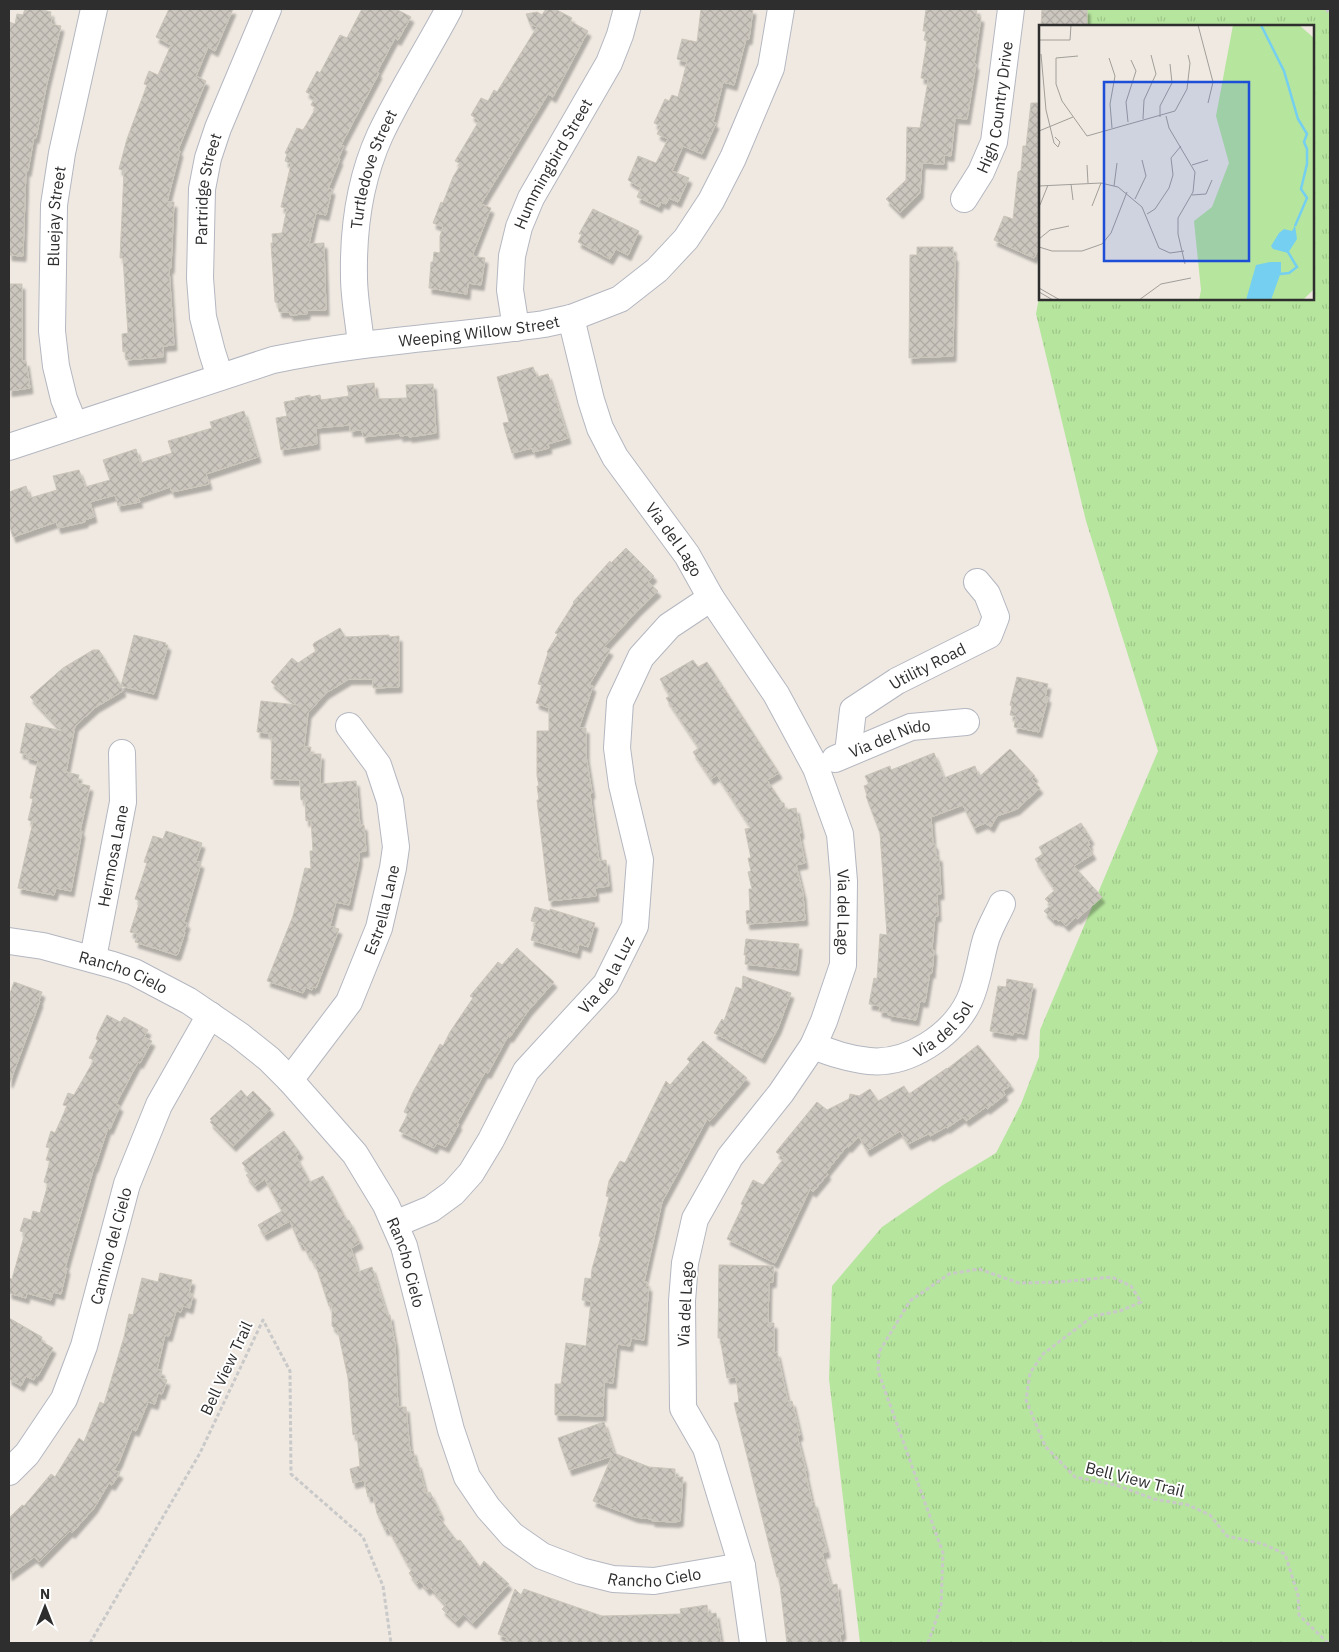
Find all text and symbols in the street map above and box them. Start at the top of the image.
inset map [1039,25,1314,300]
street label: High Country Drive [972,40,1017,176]
street label: Hummingbird Street [509,95,596,232]
street label: Turtledove Street [346,106,401,230]
street label: Partridge Street [191,130,226,246]
street label: Bluejay Street [43,165,70,267]
street label: Weeping Willow Street [397,311,561,351]
street label: Via del Lago [642,498,707,580]
street label: Utility Road [885,638,969,693]
street label: Via del Nido [846,715,931,762]
street label: Hermosa Lane [93,803,132,909]
street label: Estrella Lane [359,863,403,958]
street label: Via del Lago [833,868,854,955]
street label: Via de la Luz [574,933,638,1018]
street label: Rancho Cielo [77,946,171,998]
street label: Via del Sol [910,998,977,1062]
street label: Camino del Cielo [85,1185,136,1307]
street label: Rancho Cielo [383,1214,429,1310]
street label: Via del Lago [673,1260,697,1348]
street label: Bell View Trail [196,1318,256,1418]
street label: Bell View Trail [1083,1457,1187,1501]
street label: Rancho Cielo [606,1563,703,1591]
north arrow [20,1582,70,1632]
text: N [40,1585,50,1603]

